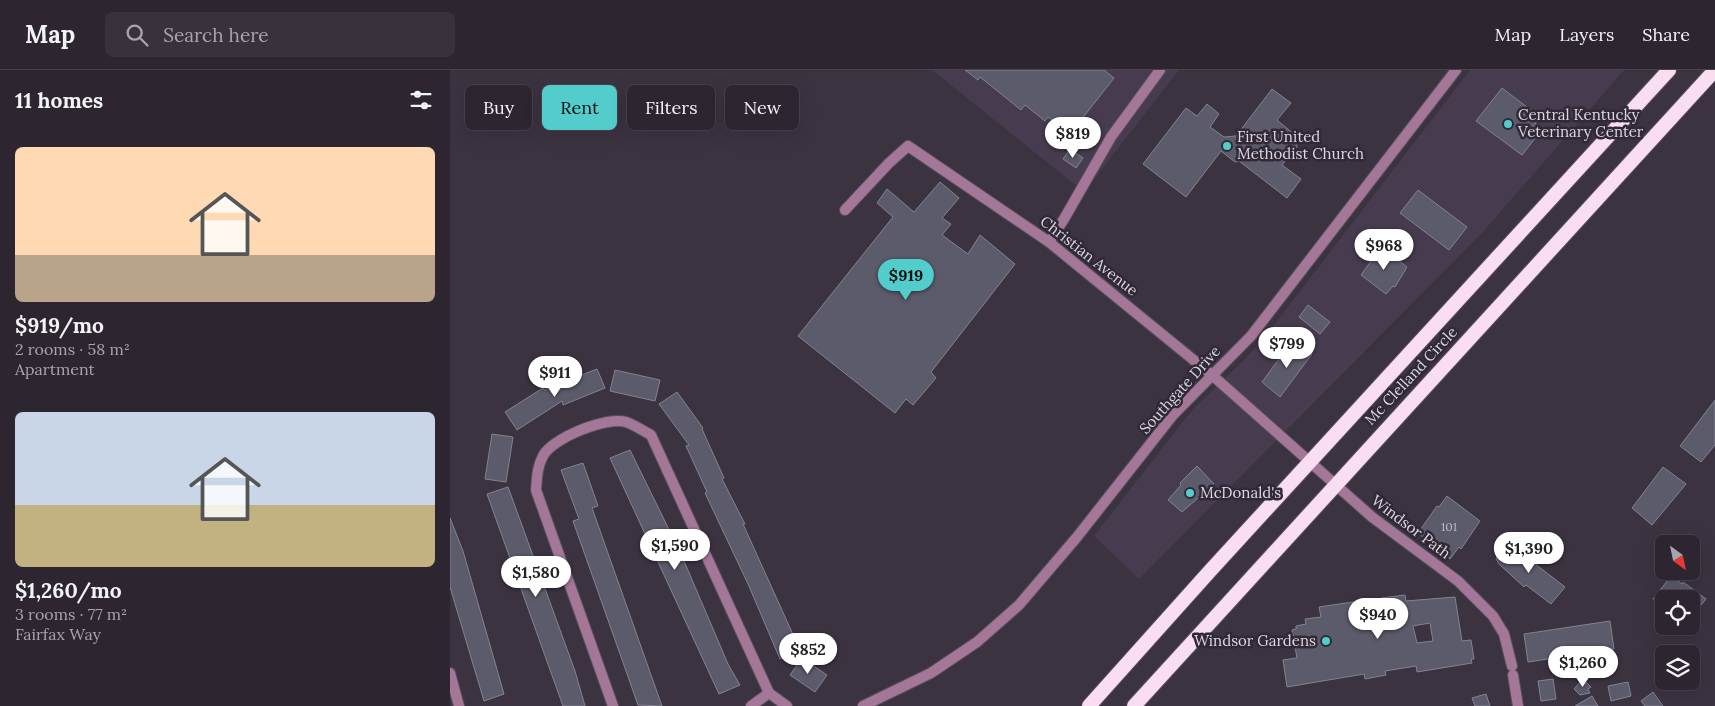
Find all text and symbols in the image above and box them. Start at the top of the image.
search box [105,12,455,57]
text: Map [25,19,75,50]
icon: search [123,21,151,49]
text: Search here [163,23,269,47]
text: Map [1495,23,1531,46]
text: Layers [1559,23,1614,46]
text: Share [1642,23,1690,46]
chip: Buy [465,85,532,130]
chip: Rent [542,85,617,130]
chip: Filters [627,85,715,130]
chip: New [725,85,799,130]
icon: filters [407,86,435,114]
text: 11 homes [15,87,103,114]
place label: Central Kentucky Veterinary Center [1517,105,1644,141]
pin: $819 [1043,116,1103,159]
marker: Central Kentucky Veterinary Center [1502,118,1514,130]
text: $819 [1056,123,1090,143]
place label: First United Methodist Church [1237,127,1364,163]
marker: First United Methodist Church [1221,140,1233,152]
icon: home [180,179,270,269]
street label: Christian Avenue [1037,212,1142,300]
pin: $968 [1354,228,1414,271]
text: $968 [1366,235,1402,255]
pin: $919 [876,258,936,301]
text: $919 [889,265,923,285]
text: $919/mo [15,312,104,339]
street label: Mc Clelland Circle [1360,323,1461,429]
pin: $799 [1257,326,1317,369]
text: $799 [1269,333,1305,353]
text: 2 rooms · 58 m² [15,339,130,359]
street label: Southgate Drive [1135,342,1224,438]
pin: $911 [525,356,585,398]
text: Apartment [15,359,95,379]
text: $911 [539,362,571,382]
icon: home [180,444,270,534]
place label: McDonald's [1200,483,1281,502]
marker: McDonald's [1184,487,1196,499]
street label: Windsor Path [1368,491,1455,563]
house number: 101 [1441,519,1457,534]
pin: $1,590 [634,528,716,571]
pin: $1,390 [1488,532,1570,574]
text: $1,590 [651,535,699,555]
north arrow [1655,535,1700,580]
map controls [1655,535,1700,690]
text: $1,390 [1505,538,1553,558]
pin: $1,580 [495,556,577,598]
text: $1,580 [512,562,560,582]
text: $1,260/mo [15,577,122,604]
button: locate [1655,590,1700,635]
pin: $940 [1348,598,1408,640]
text: 3 rooms · 77 m² [15,604,127,624]
text: $940 [1359,604,1397,624]
text: Fairfax Way [15,624,101,644]
place label: Windsor Gardens [1194,631,1316,650]
pin: $852 [778,632,838,675]
marker: Windsor Gardens [1320,635,1332,647]
text: $852 [790,639,826,659]
button: layers [1655,645,1700,690]
pin: $1,260 [1542,646,1624,688]
text: $1,260 [1559,652,1607,672]

